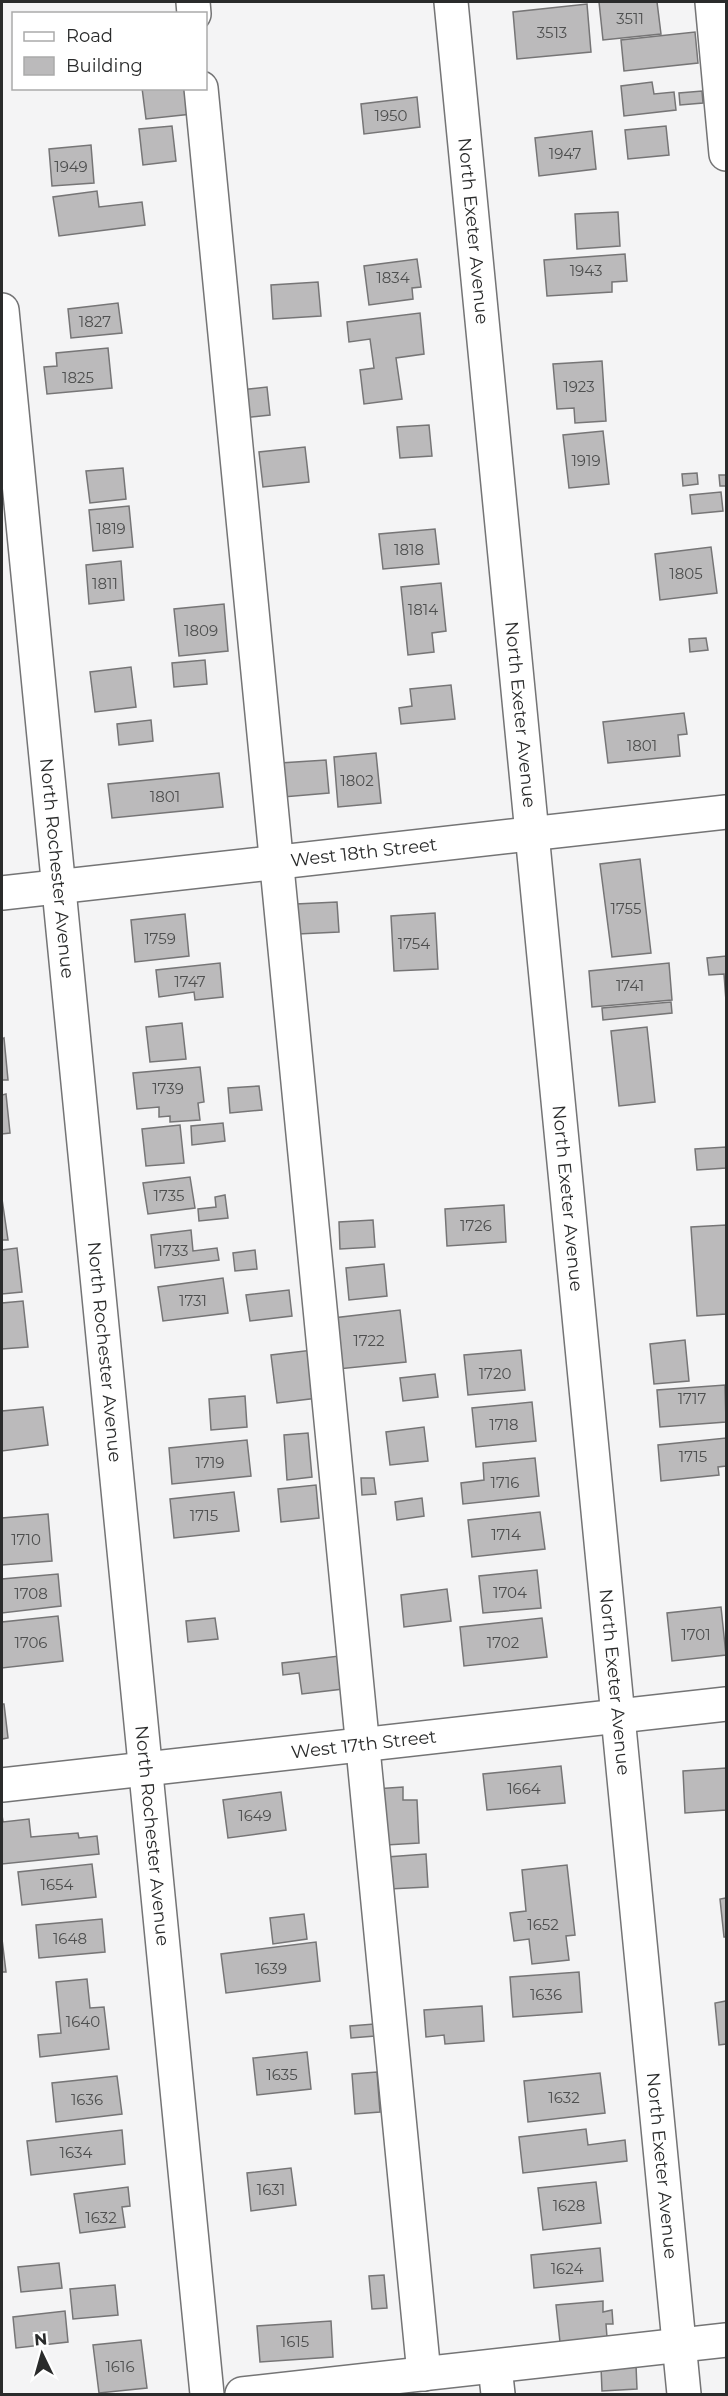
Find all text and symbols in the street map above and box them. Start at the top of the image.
house number: 3511 [616,9,644,28]
legend [12,12,207,90]
house number: 3513 [537,23,567,42]
text: Road [66,25,113,47]
text: Building [66,55,143,77]
house number: 1950 [375,106,408,125]
street label: North Exeter Avenue [453,137,493,325]
house number: 1947 [549,144,581,163]
house number: 1949 [54,157,88,176]
house number: 1943 [570,261,602,280]
house number: 1834 [376,268,410,287]
house number: 1827 [79,312,111,331]
house number: 1825 [62,368,94,387]
house number: 1923 [563,377,595,396]
house number: 1919 [571,451,601,470]
house number: 1819 [96,519,126,538]
house number: 1818 [394,540,424,559]
house number: 1805 [669,564,703,583]
house number: 1811 [92,574,118,593]
house number: 1814 [408,600,438,619]
street label: North Exeter Avenue [500,620,540,809]
house number: 1809 [184,621,218,640]
house number: 1801 [627,736,657,755]
street label: North Rochester Avenue [35,757,79,980]
house number: 1802 [340,771,374,790]
house number: 1801 [150,787,180,806]
street label: West 18th Street [289,833,438,872]
house number: 1755 [611,899,641,918]
house number: 1759 [144,929,176,948]
house number: 1754 [398,934,430,953]
house number: 1747 [174,972,206,991]
house number: 1741 [616,976,644,995]
house number: 1739 [152,1079,184,1098]
street label: North Exeter Avenue [548,1104,588,1293]
house number: 1735 [154,1186,184,1205]
house number: 1726 [460,1216,492,1235]
street label: North Rochester Avenue [83,1241,126,1463]
house number: 1733 [158,1241,188,1260]
house number: 1731 [179,1291,207,1310]
house number: 1722 [353,1331,385,1350]
house number: 1720 [479,1364,511,1383]
house number: 1717 [678,1389,706,1408]
house number: 1718 [489,1415,519,1434]
house number: 1715 [679,1447,707,1466]
house number: 1719 [196,1453,224,1472]
house number: 1716 [491,1473,519,1492]
house number: 1715 [190,1506,218,1525]
house number: 1714 [491,1525,521,1544]
house number: 1710 [11,1530,41,1549]
house number: 1704 [493,1583,527,1602]
house number: 1708 [14,1584,48,1603]
street label: North Exeter Avenue [595,1588,635,1776]
house number: 1701 [681,1625,711,1644]
house number: 1706 [14,1633,48,1652]
house number: 1702 [487,1633,519,1652]
street label: North Rochester Avenue [130,1724,174,1947]
street label: West 17th Street [290,1725,438,1764]
house number: 1664 [507,1779,541,1798]
house number: 1649 [238,1806,272,1825]
house number: 1654 [41,1875,74,1894]
house number: 1652 [527,1915,559,1934]
house number: 1648 [53,1929,87,1948]
house number: 1639 [255,1959,287,1978]
house number: 1636 [530,1985,562,2004]
house number: 1640 [66,2012,100,2031]
house number: 1635 [266,2065,298,2084]
street label: North Exeter Avenue [642,2071,682,2260]
house number: 1632 [548,2088,580,2107]
house number: 1636 [71,2090,103,2109]
house number: 1634 [60,2143,93,2162]
house number: 1631 [257,2180,285,2199]
house number: 1628 [553,2196,585,2215]
house number: 1632 [85,2208,117,2227]
house number: 1624 [551,2259,583,2278]
north arrow [12,2324,72,2384]
text: N [33,2330,48,2350]
house number: 1615 [281,2332,309,2351]
house number: 1616 [105,2357,135,2376]

